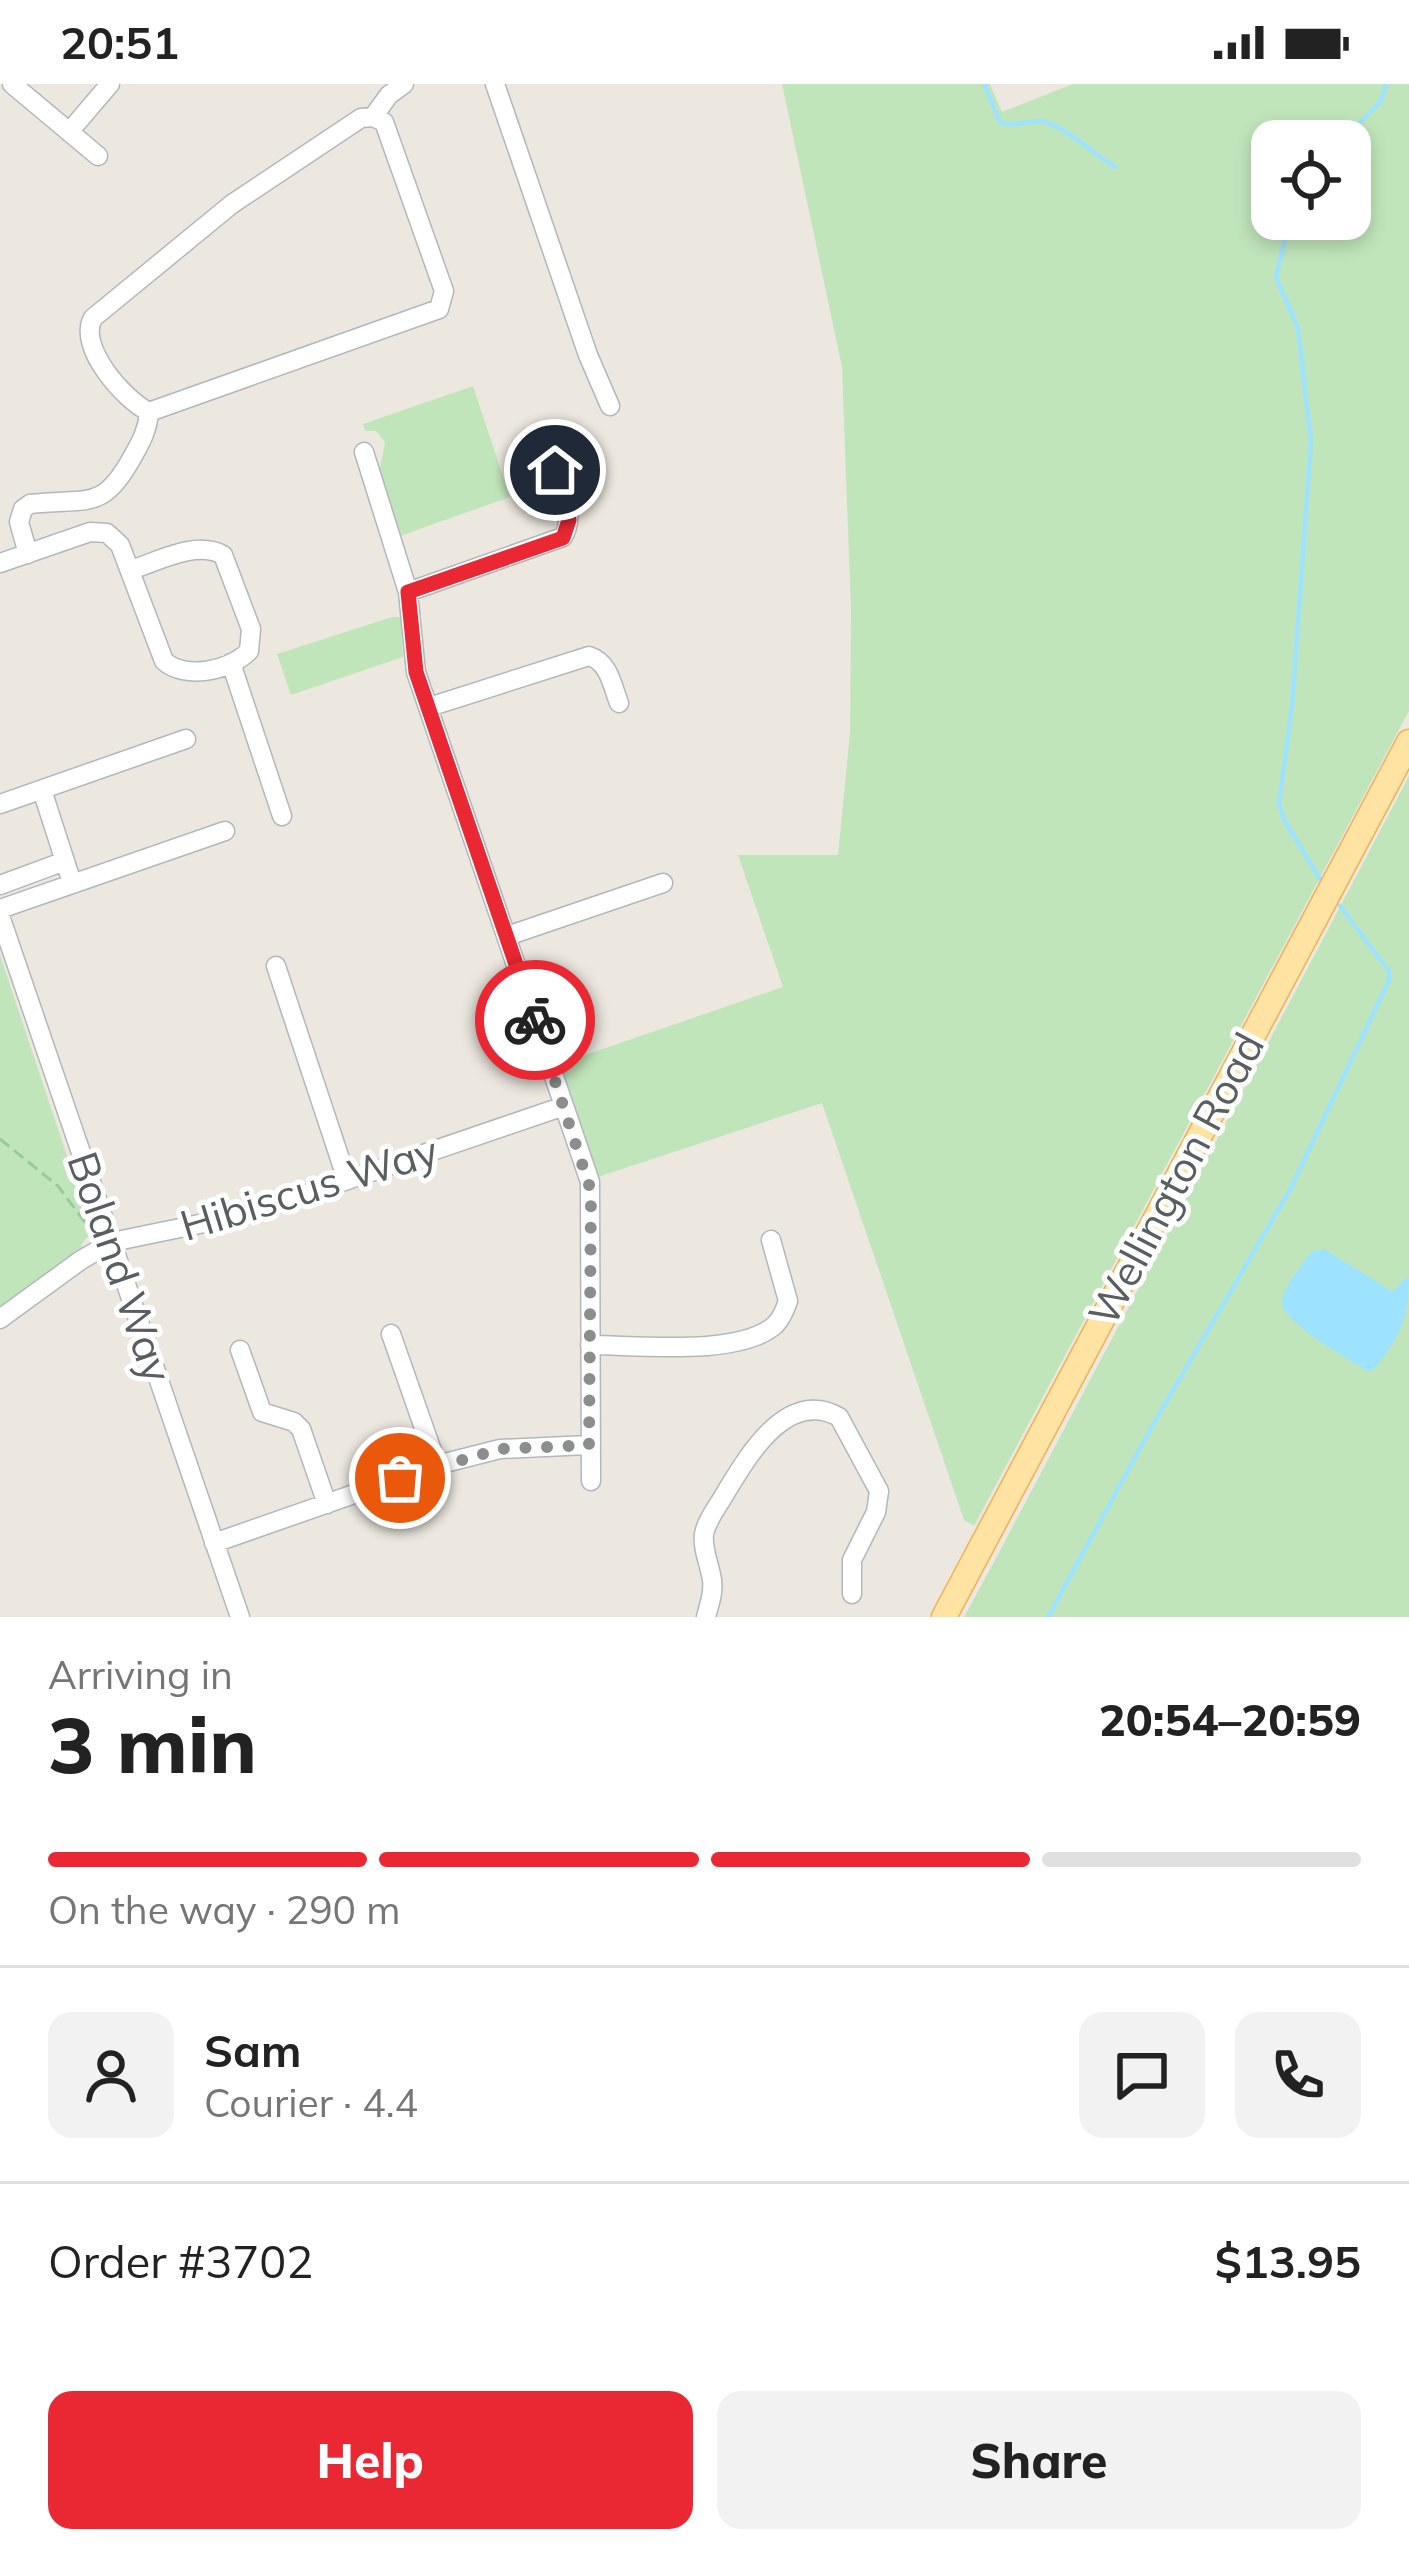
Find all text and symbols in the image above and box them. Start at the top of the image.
text: 20:51 [60,14,179,70]
map controls [1251,120,1371,240]
button: locate [1251,120,1371,240]
pin [504,419,606,521]
icon: home [522,437,588,503]
courier [475,960,595,1080]
icon: bike [502,987,568,1053]
street label: Wellington Road [1076,1023,1275,1334]
street label: Hibiscus Way [174,1123,444,1252]
street label: Boland Way [56,1145,185,1389]
pin [349,1427,451,1529]
icon: bag [367,1445,433,1511]
text: Arriving in [48,1650,233,1699]
text: 20:54–20:59 [1099,1691,1361,1747]
text: 3 min [48,1695,257,1793]
text: On the way · 290 m [48,1885,400,1934]
button: person [48,2012,174,2138]
button: chat [1079,2012,1205,2138]
button: phone [1235,2012,1361,2138]
text: Sam [204,2022,301,2078]
text: Courier · 4.4 [204,2078,418,2127]
text: Order #3702 [48,2233,313,2289]
text: $13.95 [1215,2233,1361,2289]
button: Help [48,2391,693,2529]
button: Share [717,2391,1361,2529]

